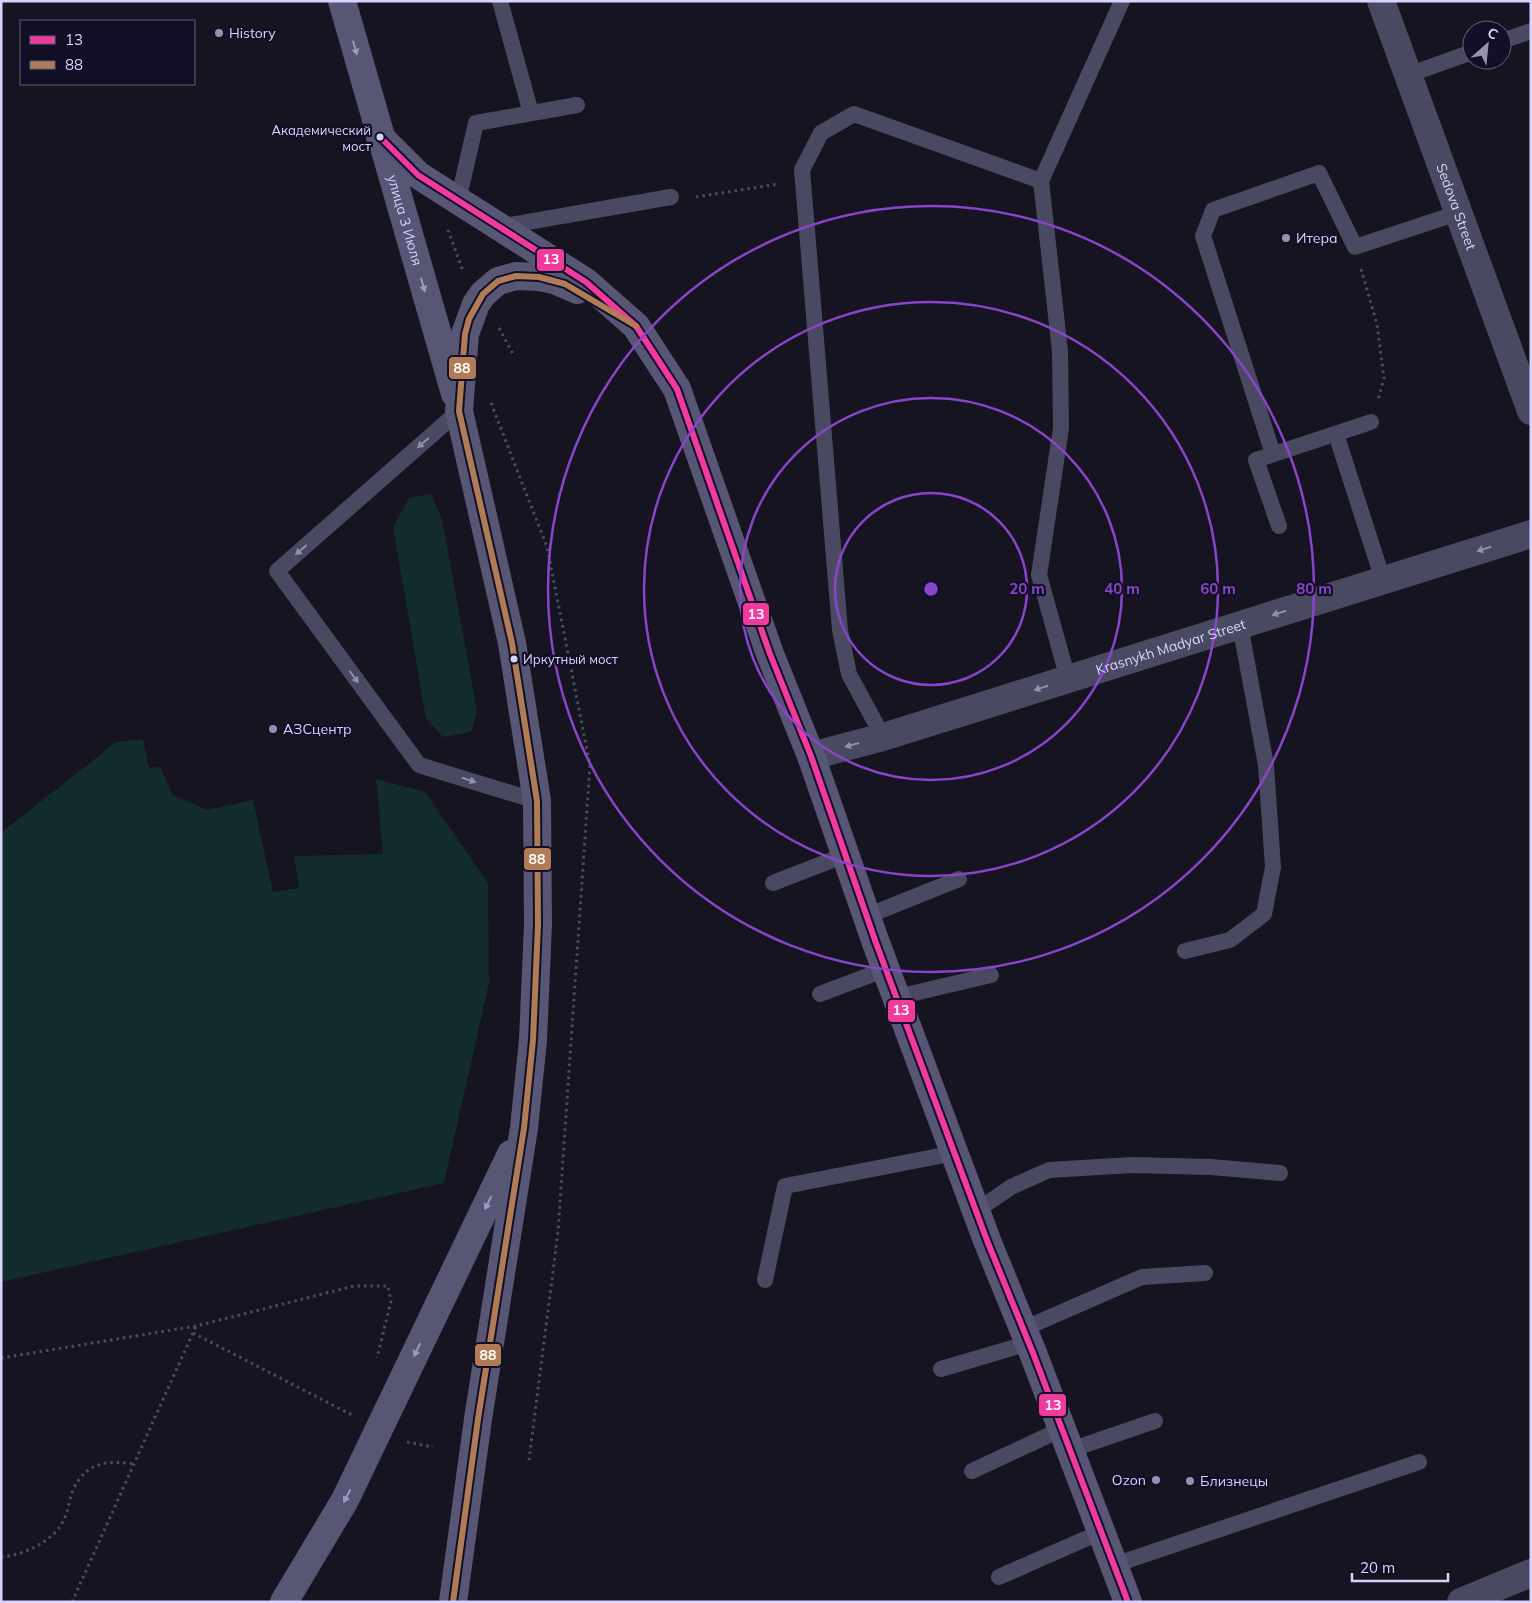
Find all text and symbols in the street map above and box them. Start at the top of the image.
legend [20,20,195,85]
north arrow [1462,20,1512,70]
text: С [1485,23,1501,44]
place label: History [229,24,276,42]
marker: History [213,27,225,39]
text: 13 [65,30,83,49]
one-way arrow [351,41,359,56]
text: 88 [65,55,83,74]
place label: Академический мост [271,122,371,154]
marker: Академический мост [375,132,385,142]
street label: Sedova Street [1432,161,1480,252]
street label: улица 3 Июля [383,173,427,268]
place label: Итера [1296,229,1338,247]
marker: Итера [1280,232,1292,244]
line badge: 13 [536,248,565,272]
text: 13 [543,250,559,268]
one-way arrow [419,277,427,292]
line badge: 88 [448,356,477,380]
text: 88 [454,359,470,377]
one-way arrow [417,437,429,449]
one-way arrow [295,544,307,556]
one-way arrow [1477,545,1492,553]
text: 20 m [1009,579,1045,598]
text: 40 m [1104,579,1140,598]
text: 60 m [1200,579,1236,598]
text: 80 m [1296,579,1332,598]
centre of rings [922,580,940,598]
line badge: 13 [742,602,770,626]
text: 13 [748,605,764,623]
one-way arrow [1271,609,1286,617]
street label: Krasnykh Madyar Street [1094,615,1248,679]
place label: Иркутный мост [523,651,618,667]
marker: Иркутный мост [509,654,519,664]
one-way arrow [349,670,359,683]
one-way arrow [1033,684,1048,692]
place label: АЗСцентр [283,720,352,738]
marker: АЗСцентр [267,723,279,735]
one-way arrow [844,741,859,749]
one-way arrow [462,777,477,785]
line badge: 88 [523,847,552,871]
text: 88 [529,850,545,868]
line badge: 13 [887,999,916,1023]
text: 13 [893,1001,909,1019]
one-way arrow [483,1196,492,1211]
one-way arrow [413,1343,421,1357]
line badge: 88 [474,1343,502,1367]
text: 88 [480,1346,496,1364]
line badge: 13 [1038,1393,1067,1417]
text: 13 [1045,1396,1061,1414]
place label: Ozon [1112,1471,1146,1489]
place label: Близнецы [1200,1472,1268,1490]
marker: Ozon [1150,1474,1162,1486]
marker: Близнецы [1184,1475,1196,1487]
one-way arrow [343,1489,351,1504]
scale bar [1352,1550,1448,1582]
text: 20 m [1360,1558,1395,1577]

